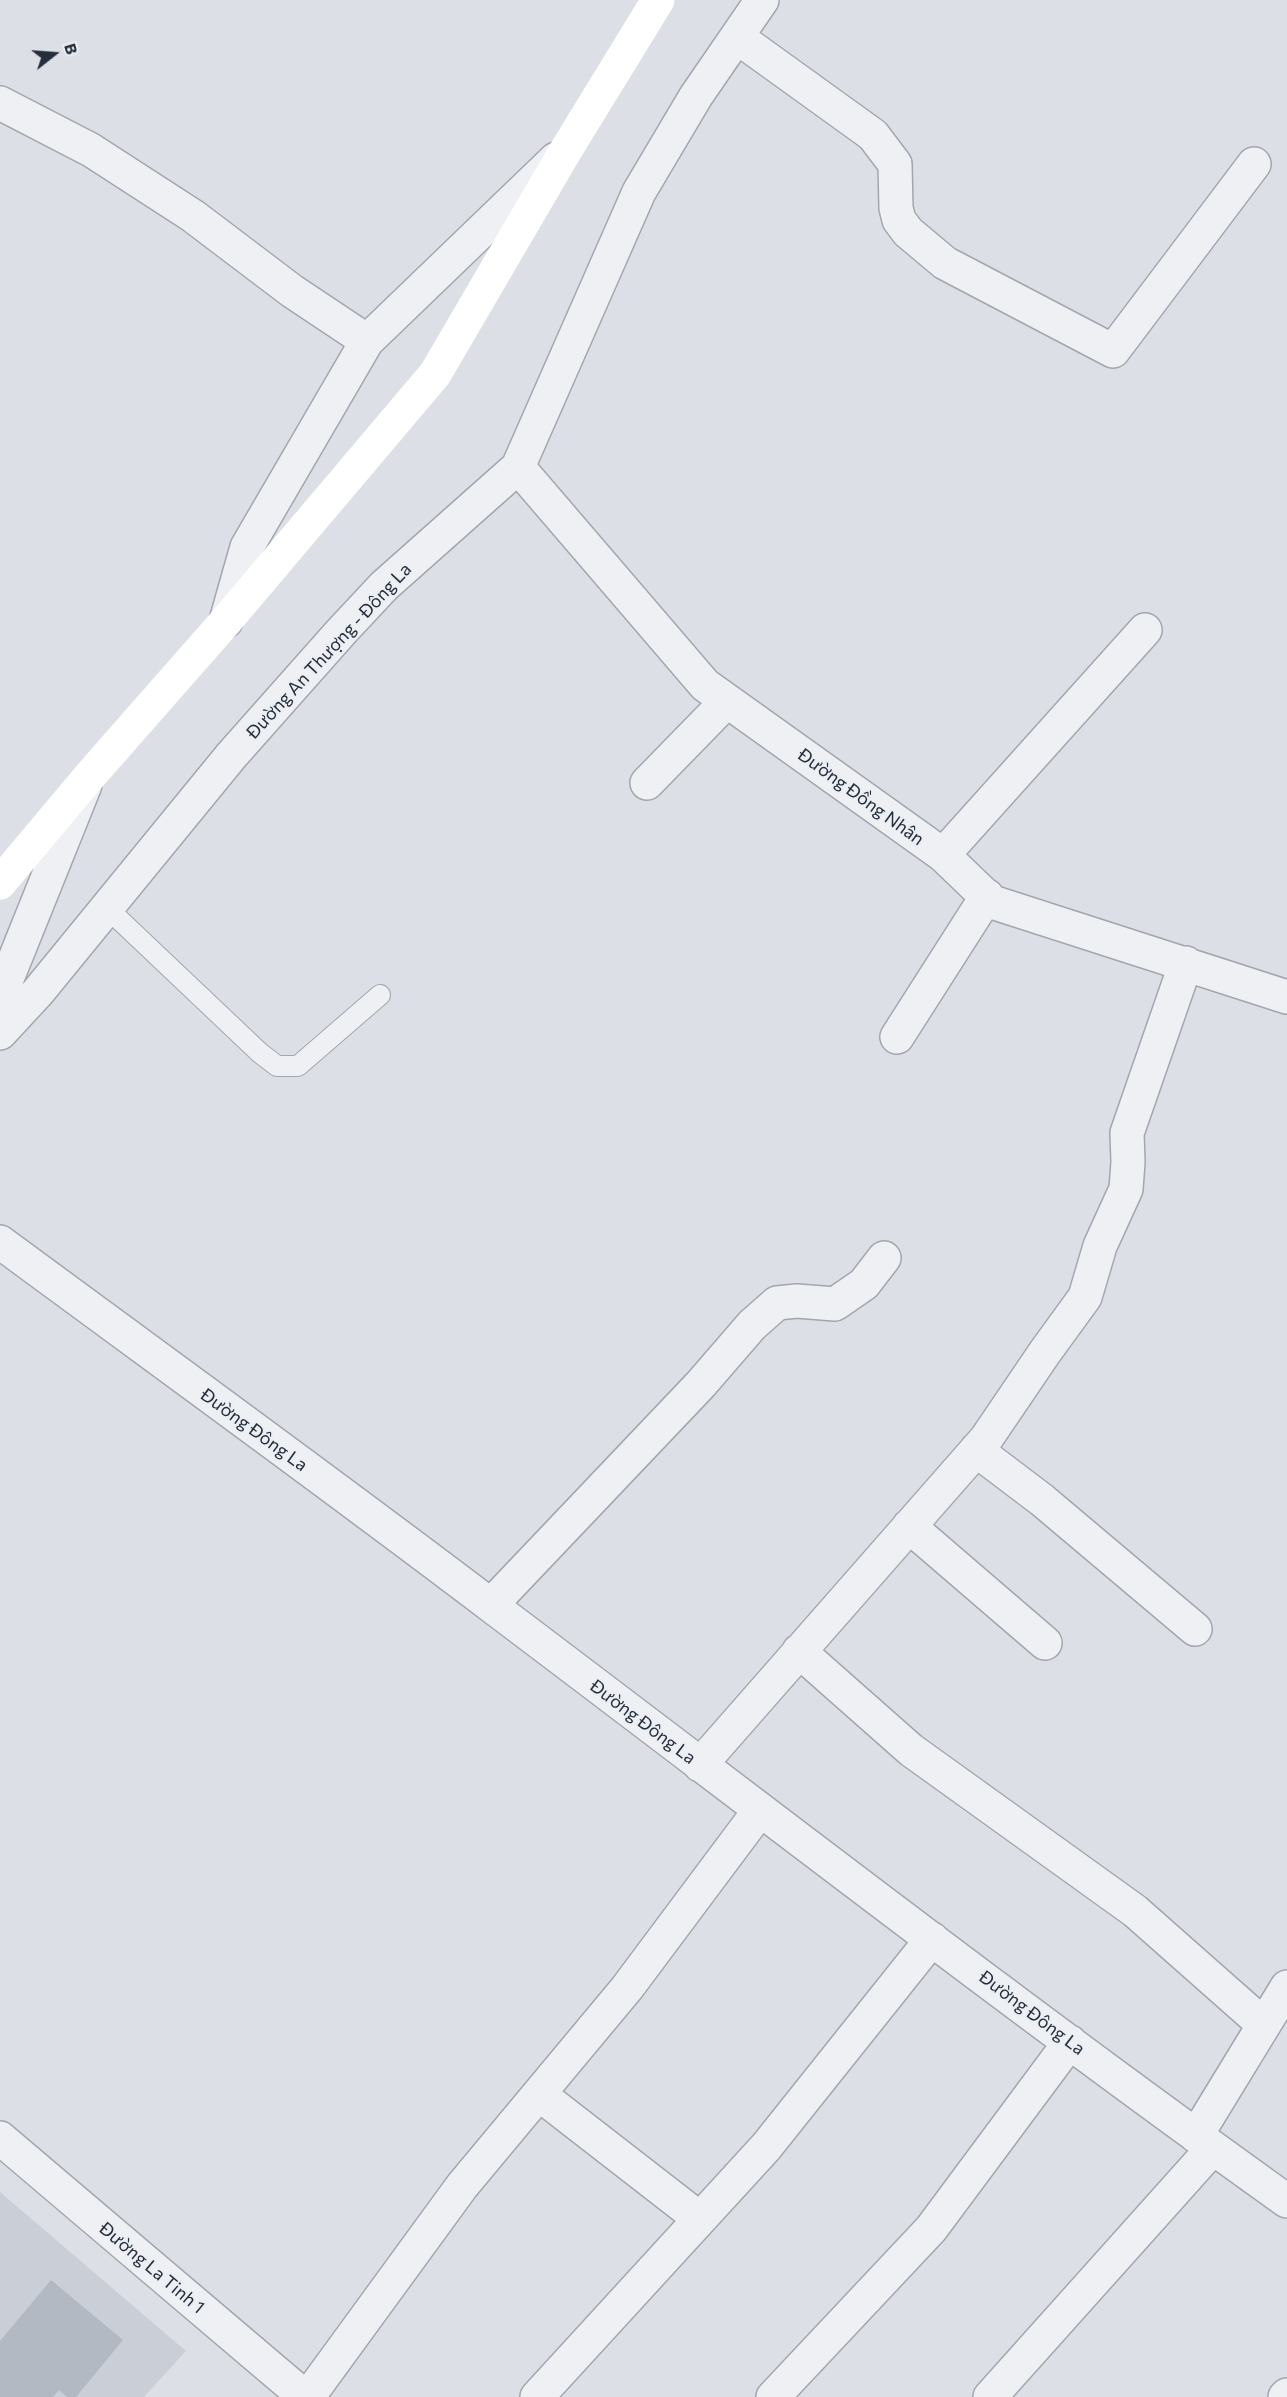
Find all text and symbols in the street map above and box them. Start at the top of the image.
north arrow [24,24,84,84]
text: B [61,41,82,56]
street label: Đường An Thượng - Đông La [242,559,416,743]
street label: Đường Đồng Nhân [794,744,928,850]
street label: Đường Đông La [196,1384,312,1476]
street label: Đường Đông La [586,1675,700,1769]
street label: Đường Đông La [975,1966,1089,2060]
street label: Đường La Tinh 1 [95,2218,209,2318]

